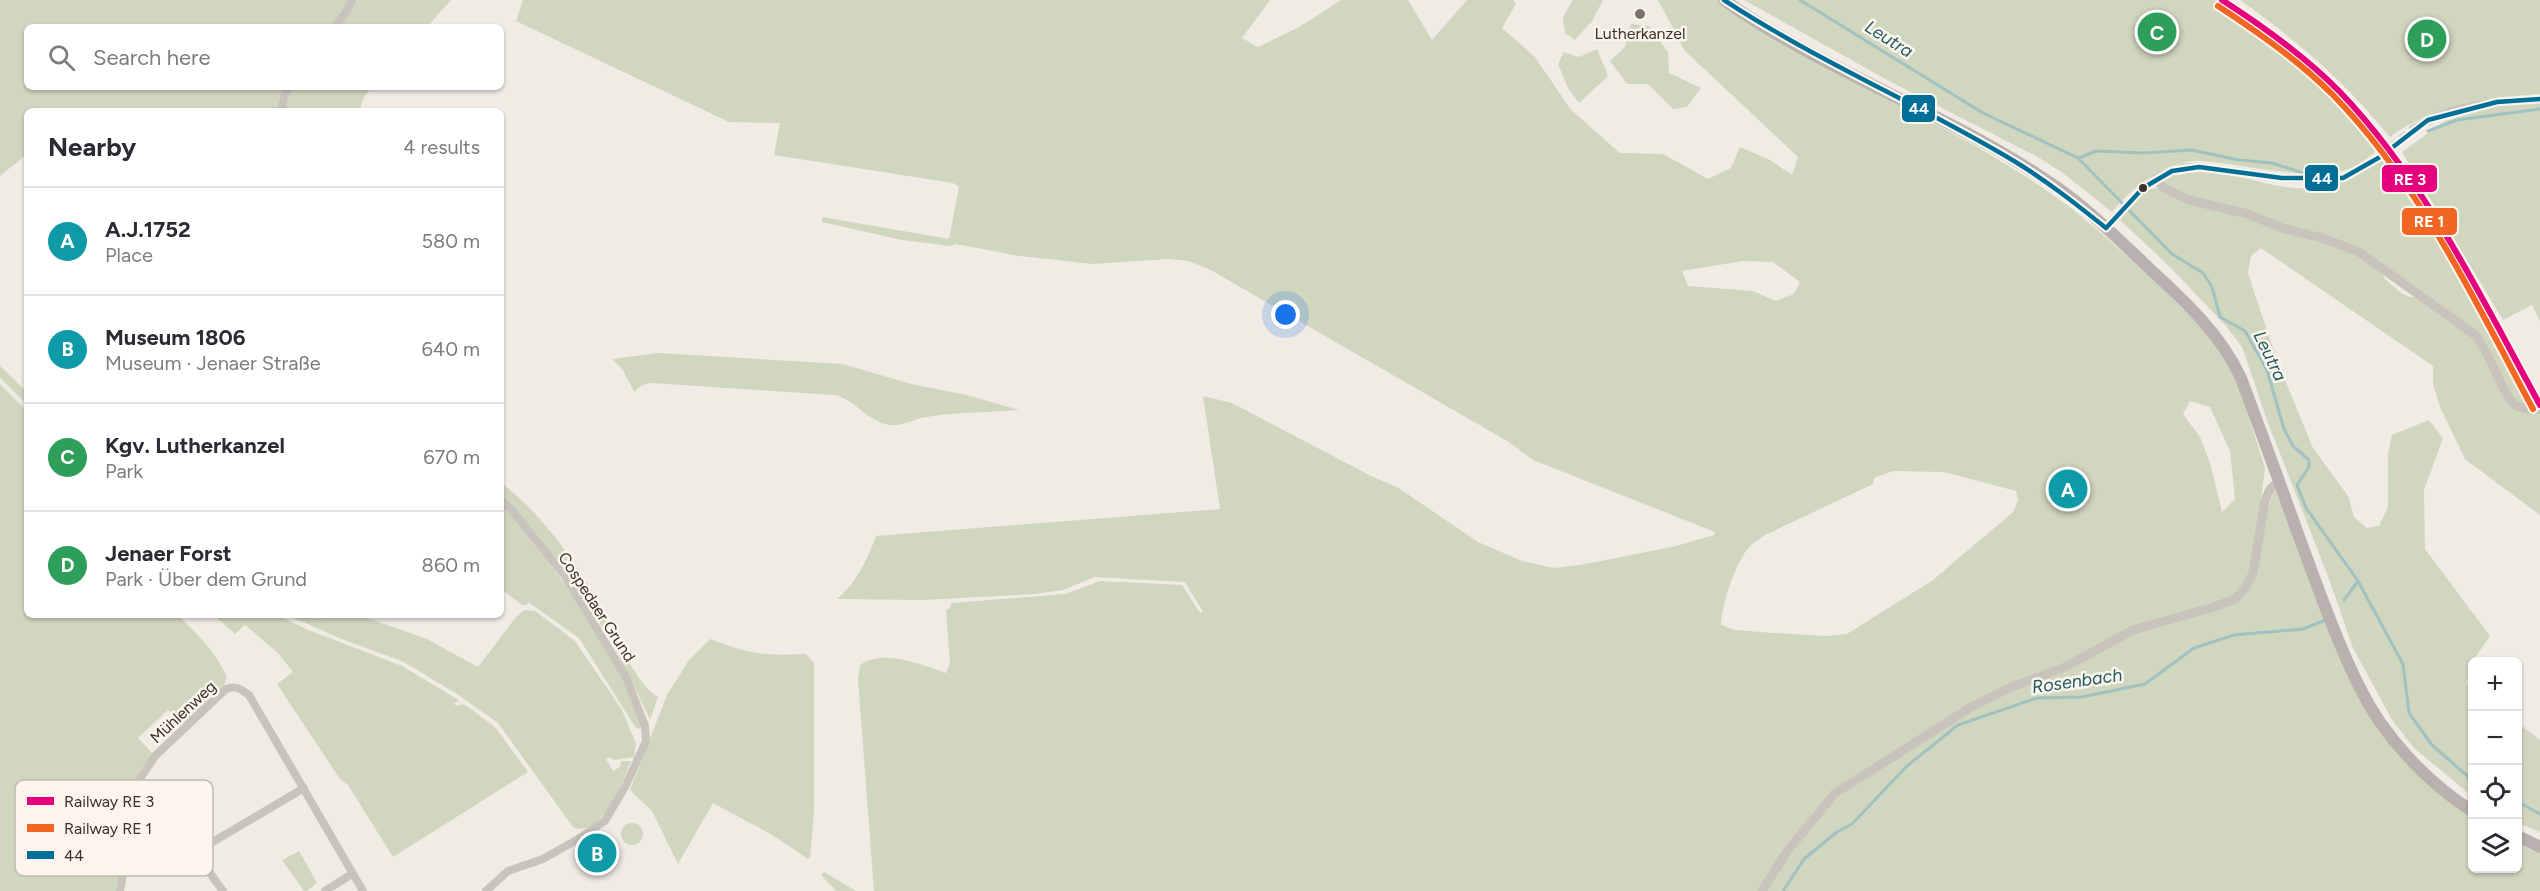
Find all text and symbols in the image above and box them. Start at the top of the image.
marker: Lutherkanzel [1633,7,1647,21]
pin: C [2138,9,2176,54]
water label: Leutra [1861,16,1918,63]
pin: D [2408,16,2446,62]
search box [24,24,504,90]
place label: Lutherkanzel [1594,24,1686,43]
icon: search [45,41,78,74]
text: Search here [93,44,211,71]
line badge: 44 [1901,94,1936,123]
text: 44 [1909,99,1929,118]
text: Nearby [48,131,136,163]
text: 4 results [403,135,480,159]
line badge: 44 [2304,164,2339,192]
line badge: RE 3 [2381,164,2438,193]
text: 44 [2312,169,2332,188]
text: RE 3 [2394,170,2426,189]
unlabelled marker [2137,182,2149,194]
line badge: RE 1 [2401,207,2458,236]
text: RE 1 [2414,212,2444,231]
text: A.J.1752 [105,216,191,243]
text: A [60,229,75,253]
text: 580 m [421,229,480,253]
text: Place [105,243,153,267]
your location [1271,300,1300,329]
text: Museum 1806 [105,324,245,351]
water label: Leutra [2249,327,2292,385]
text: B [61,337,74,361]
text: 640 m [421,337,480,361]
text: Museum · Jenaer Straße [105,351,321,375]
text: Kgv. Lutherkanzel [105,432,285,459]
text: C [60,445,75,469]
text: 670 m [423,445,480,469]
text: Park [105,459,143,483]
pin: A [2048,466,2088,512]
text: Jenaer Forst [105,540,232,567]
street label: Cospedaer Grund [554,549,640,665]
text: D [61,553,75,577]
text: 860 m [422,553,480,577]
text: Park · Über dem Grund [105,567,307,591]
map controls [2468,657,2522,873]
button: + [2468,657,2522,711]
water label: Rosenbach [2030,664,2124,698]
street label: Mühlenweg [146,677,220,747]
button: − [2468,711,2522,765]
button: locate [2468,765,2522,819]
legend [15,780,213,876]
text: Railway RE 3 [64,792,154,811]
text: Railway RE 1 [64,819,152,838]
button: layers [2468,819,2522,873]
pin: B [578,830,616,876]
text: 44 [64,846,84,865]

